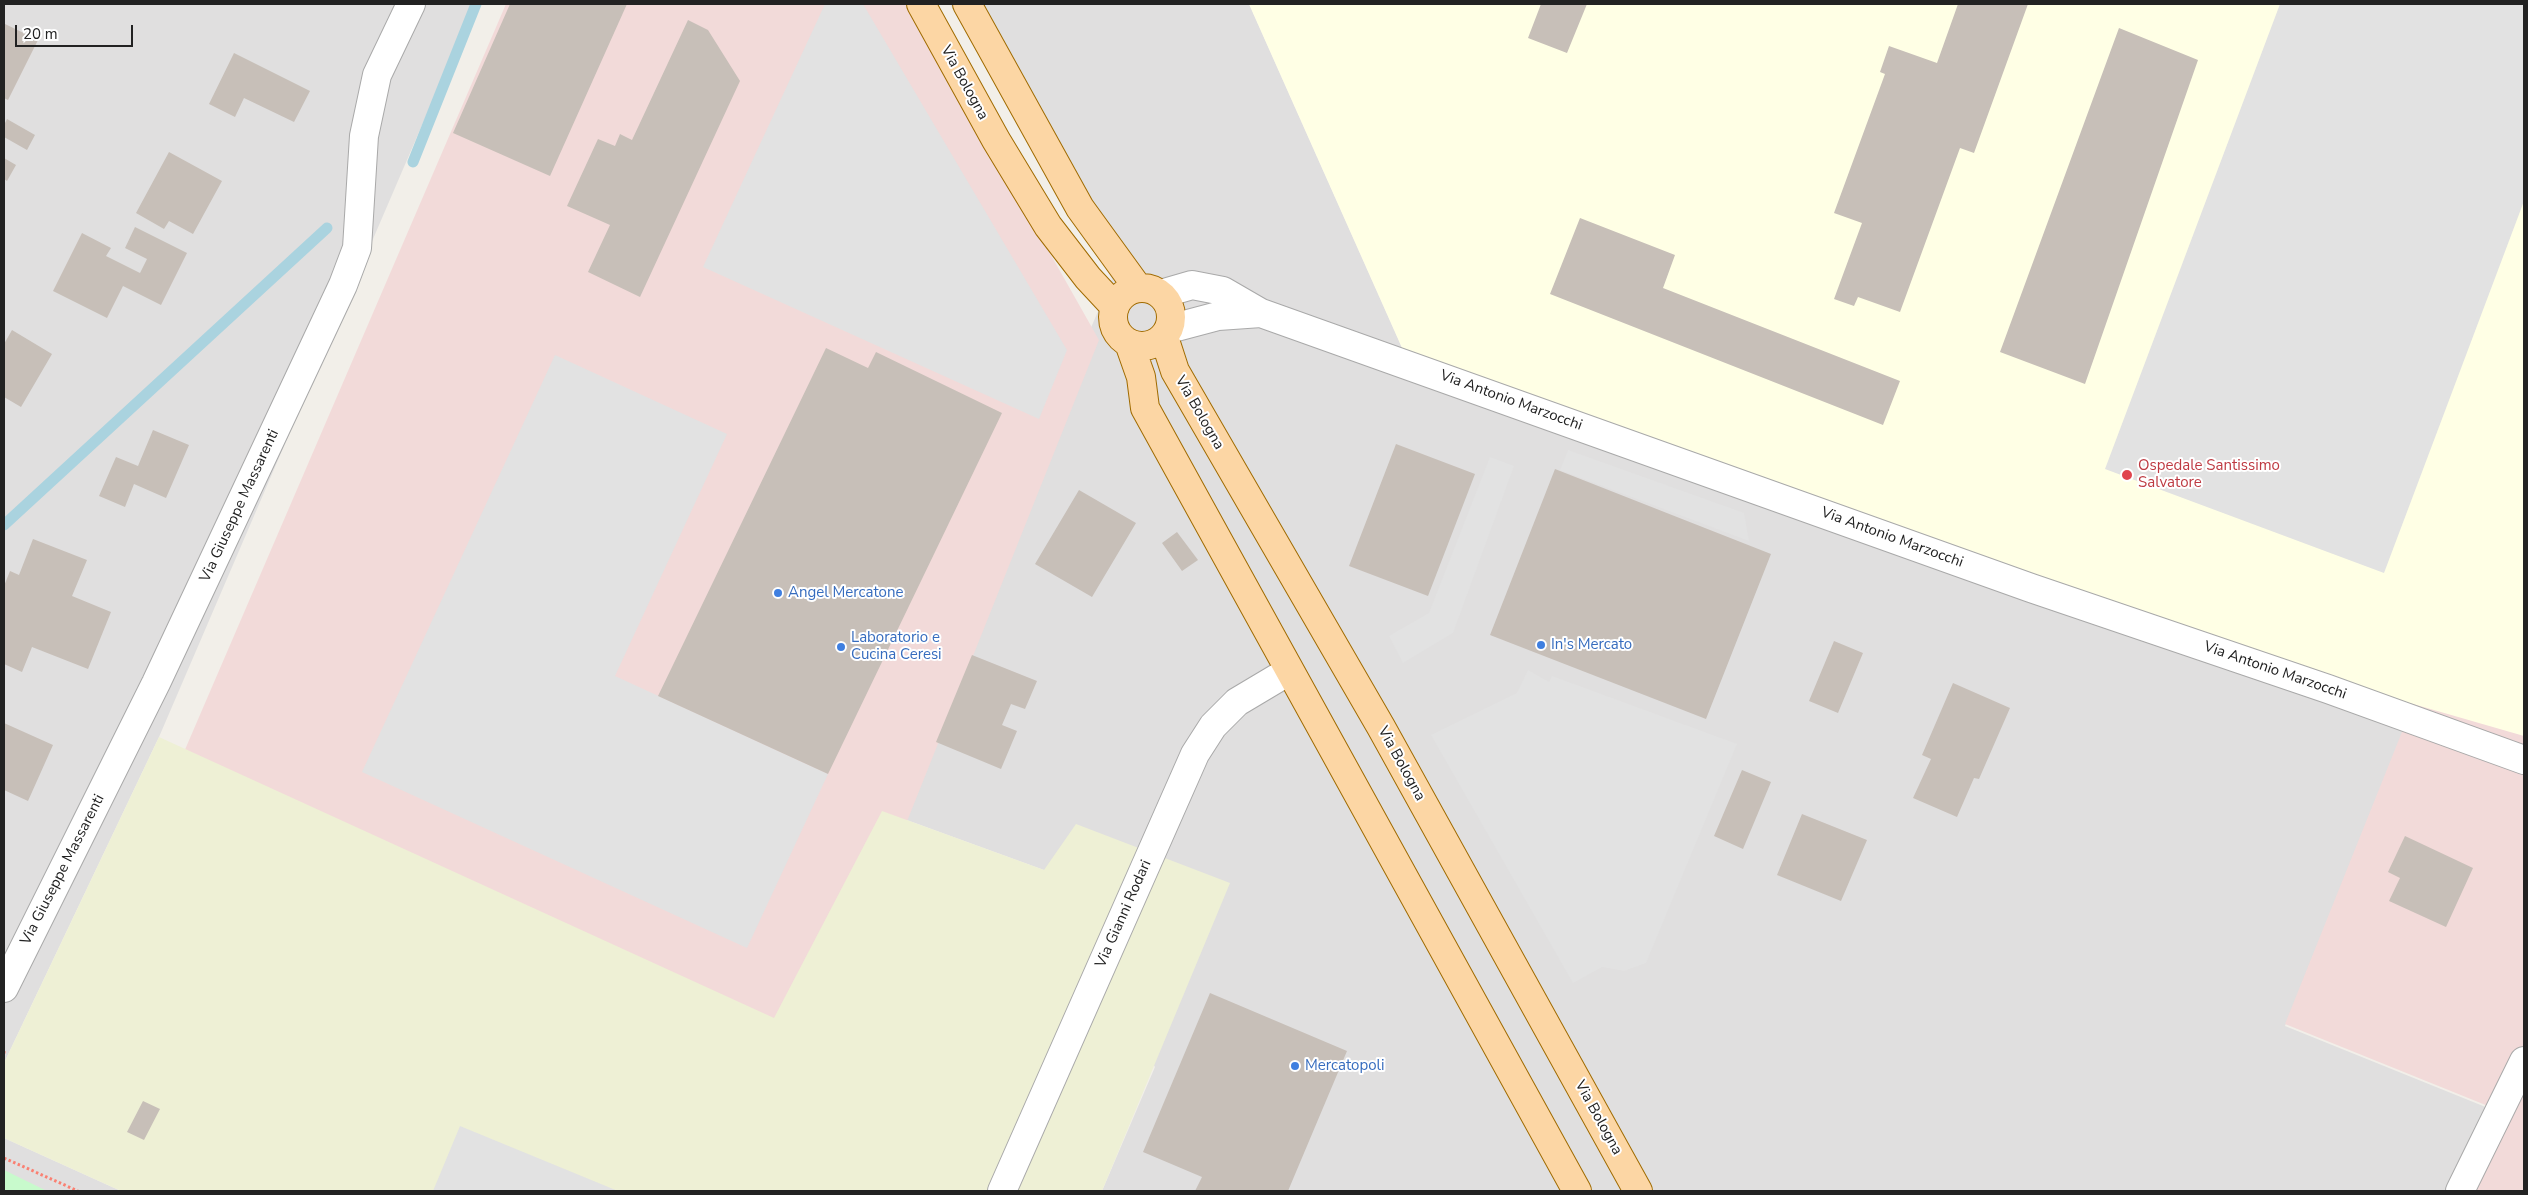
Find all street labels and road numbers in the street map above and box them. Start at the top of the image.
street label: Via Bologna [936,43,992,123]
street label: Via Antonio Marzocchi [1438,367,1584,435]
street label: Via Bologna [1171,373,1227,453]
street label: Via Giuseppe Massarenti [197,427,283,585]
street label: Via Antonio Marzocchi [1819,504,1965,572]
street label: Via Antonio Marzocchi [2201,638,2349,704]
street label: Via Bologna [1373,724,1429,804]
street label: Via Giuseppe Massarenti [17,792,109,948]
street label: Via Gianni Rodari [1092,857,1156,971]
street label: Via Bologna [1570,1078,1626,1158]

